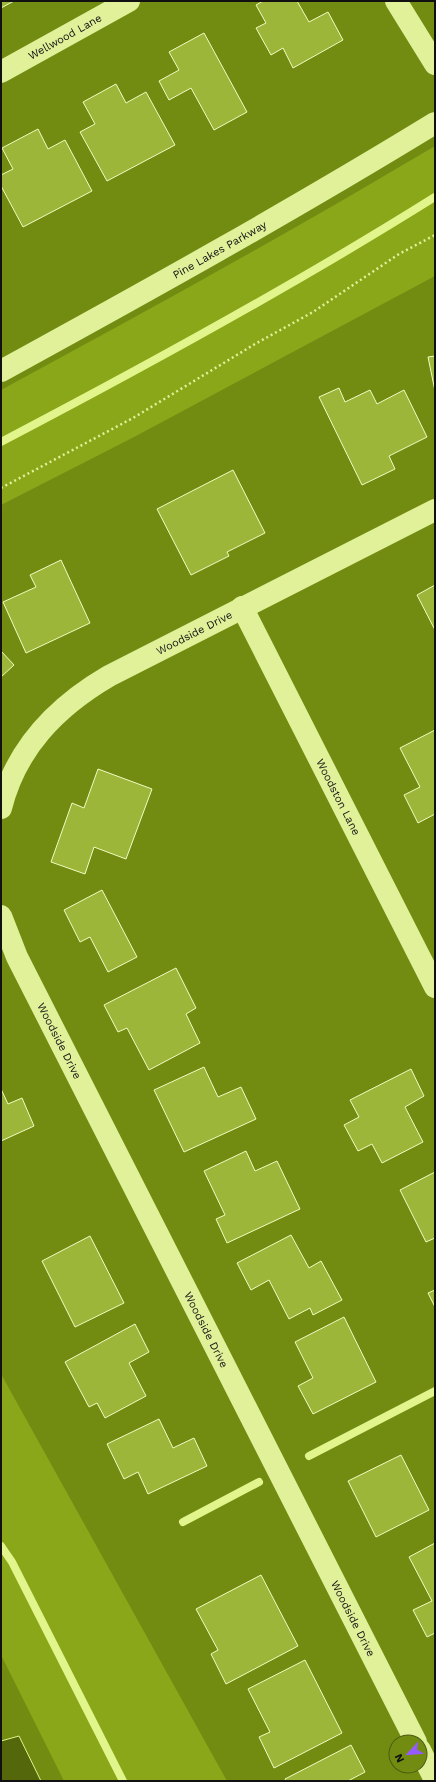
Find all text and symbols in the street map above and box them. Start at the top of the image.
street label: Wellwood Lane [26,11,104,63]
street label: Pine Lakes Parkway [171,218,269,282]
street label: Woodside Drive [154,608,235,658]
street label: Woodston Lane [313,757,363,837]
street label: Woodside Drive [34,1001,84,1081]
street label: Woodside Drive [181,1290,231,1370]
street label: Woodside Drive [328,1578,377,1659]
north arrow [388,1734,428,1774]
text: N [392,1752,407,1765]

